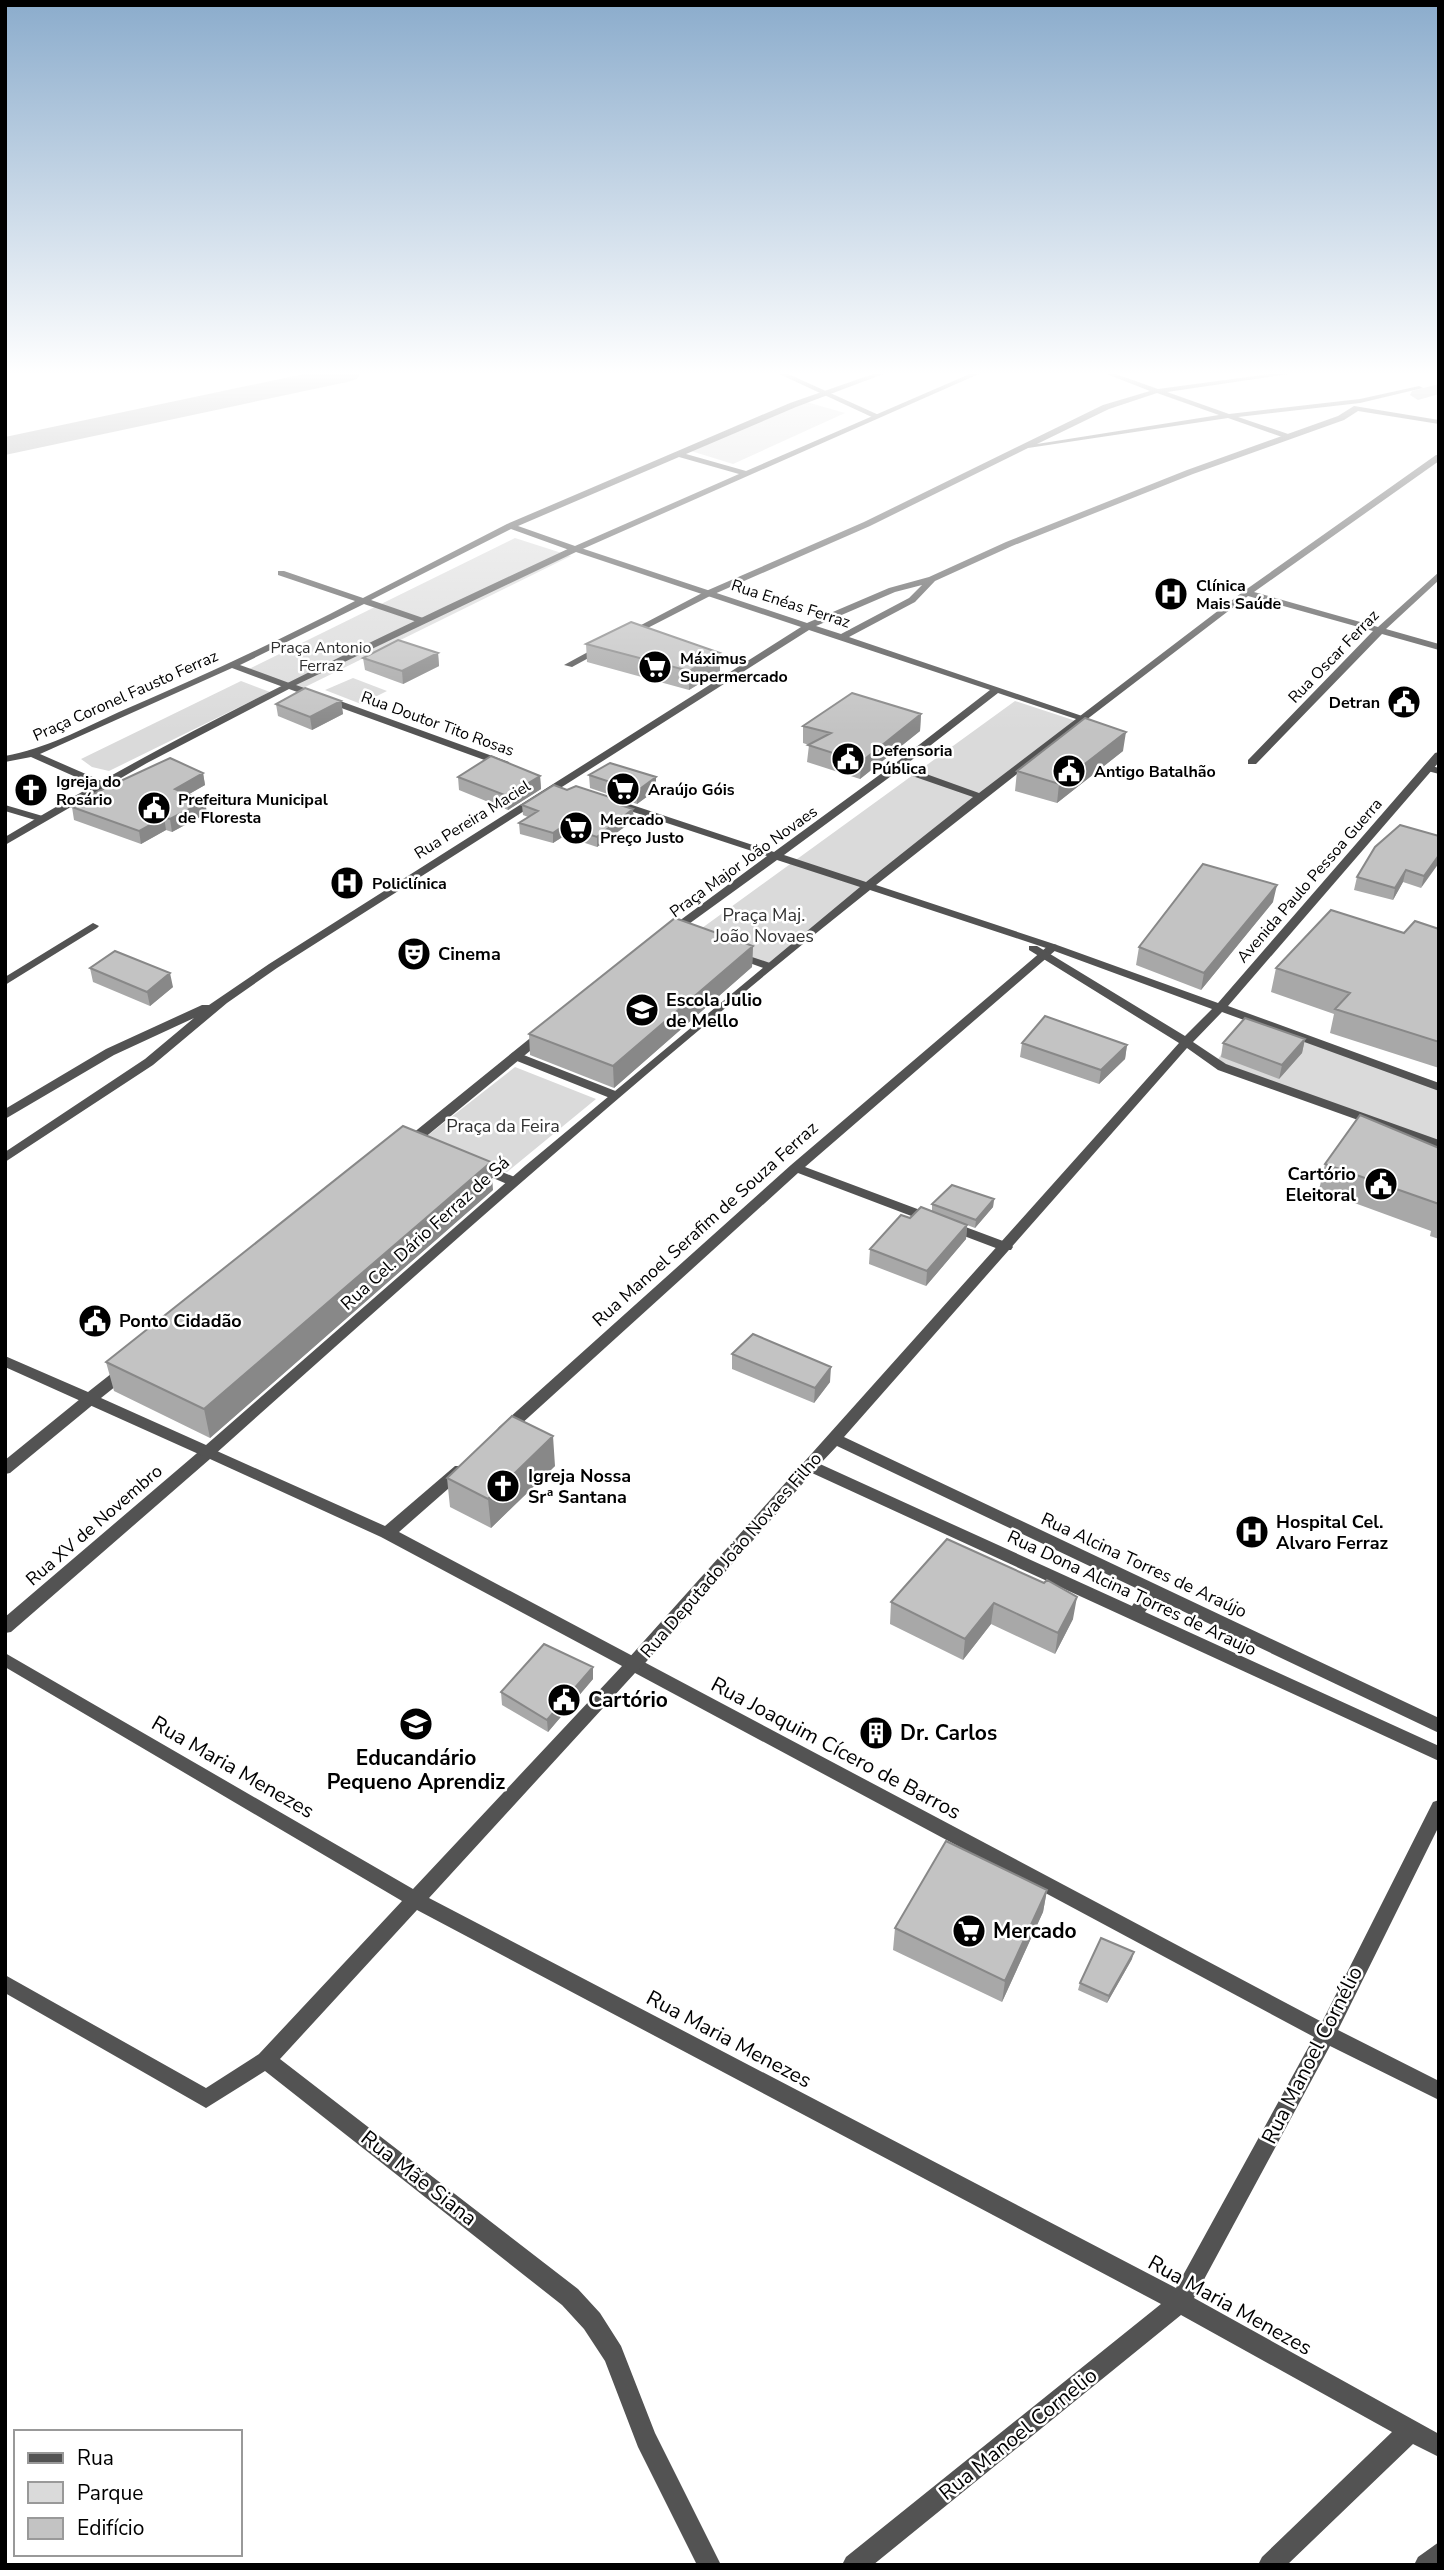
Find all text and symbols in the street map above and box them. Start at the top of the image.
street label: Rua Enéas Ferraz [728,574,853,634]
hospital icon: Clínica Mais Saúde [1152,575,1190,613]
place label: Clínica Mais Saúde [1196,575,1282,615]
street label: Rua Oscar Ferraz [1283,605,1384,708]
park label: Praça Antonio Ferraz [271,637,372,677]
street label: Praça Coronel Fausto Ferraz [29,645,221,747]
supermarket icon: Máximus Supermercado [636,648,674,686]
place label: Máximus Supermercado [680,648,788,688]
public building icon: Detran [1385,683,1423,721]
street label: Rua Doutor Tito Rosas [358,686,517,762]
place label: Detran [1329,692,1380,714]
public building icon: Defensoria Pública [829,740,867,778]
place label: Defensoria Pública [872,740,953,780]
public building icon: Antigo Batalhão [1050,752,1088,790]
place label: Antigo Batalhão [1094,761,1216,783]
supermarket icon: Araújo Góis [604,770,642,808]
church icon: Igreja do Rosário [12,771,50,809]
place label: Igreja do Rosário [56,771,121,811]
street label: Rua Pereira Maciel [410,775,535,864]
place label: Araújo Góis [648,779,735,801]
public building icon: Prefeitura Municipal de Floresta [135,789,173,827]
place label: Prefeitura Municipal de Floresta [178,789,328,829]
street label: Avenida Paulo Pessoa Guerra [1232,794,1387,968]
street label: Praça Major João Novaes [665,801,822,923]
supermarket icon: Mercado Preço Justo [557,809,595,847]
place label: Mercado Preço Justo [600,809,684,849]
hospital icon: Policlínica [328,864,366,902]
place label: Policlínica [372,873,447,895]
park label: Praça Maj. João Novaes [713,903,814,948]
theatre icon: Cinema [395,935,433,973]
place label: Cinema [438,942,501,966]
place label: Escola Julio de Mello [666,988,762,1033]
school or university icon: Escola Julio de Mello [623,991,661,1029]
park label: Praça da Feira [446,1114,560,1138]
street label: Rua Manoel Serafim de Souza Ferraz [587,1116,823,1332]
street label: Rua Cel. Dário Ferraz de Sá [335,1151,515,1315]
place label: Cartório Eleitoral [1286,1162,1356,1207]
public building icon: Cartório Eleitoral [1362,1165,1400,1203]
public building icon: Ponto Cidadão [76,1302,114,1340]
place label: Ponto Cidadão [119,1309,242,1333]
street label: Rua Deputado João Novaes Filho [635,1447,827,1663]
street label: Rua XV de Novembro [21,1459,167,1591]
place label: Igreja Nossa Srª Santana [528,1464,631,1509]
church icon: Igreja Nossa Srª Santana [484,1467,522,1505]
street label: Rua Alcina Torres de Araújo [1037,1507,1251,1623]
place label: Hospital Cel. Alvaro Ferraz [1276,1510,1389,1555]
hospital icon: Hospital Cel. Alvaro Ferraz [1233,1513,1271,1551]
street label: Rua Dona Alcina Torres de Araujo [1003,1525,1261,1661]
street label: Rua Joaquim Cícero de Barros [706,1670,966,1826]
public building icon: Cartório [545,1681,583,1719]
place label: Cartório [588,1686,668,1714]
school or university icon: Educandário Pequeno Aprendiz [397,1705,435,1743]
street label: Rua Maria Menezes [147,1709,319,1825]
building icon: Dr. Carlos [857,1714,895,1752]
place label: Dr. Carlos [900,1719,997,1747]
place label: Educandário Pequeno Aprendiz [327,1744,505,1796]
supermarket icon: Mercado [950,1912,988,1950]
place label: Mercado [993,1917,1077,1945]
street label: Rua Manoel Cornélio [1255,1961,1369,2149]
street label: Rua Maria Menezes [641,1984,817,2094]
street label: Rua Mãe Siana [355,2124,483,2232]
street label: Rua Maria Menezes [1143,2248,1317,2362]
street label: Rua Manoel Cornelio [933,2361,1103,2507]
legend [14,2430,242,2556]
text: Rua [77,2444,114,2472]
text: Parque [77,2479,144,2507]
text: Edifício [77,2514,144,2542]

